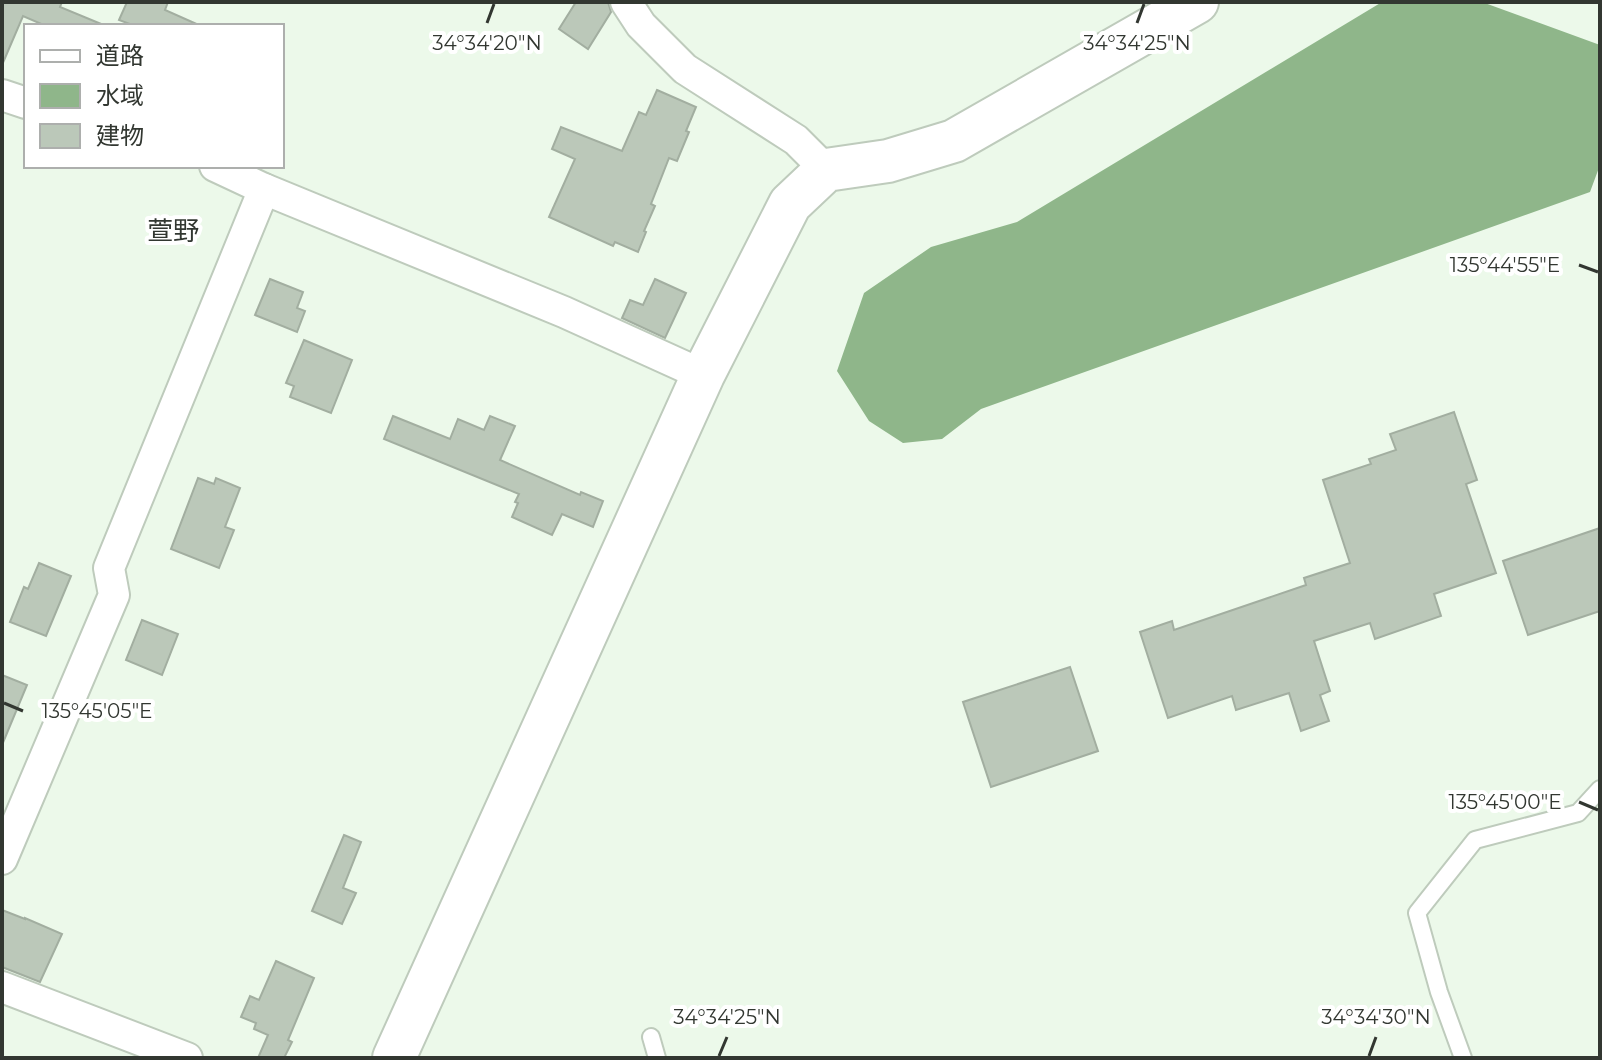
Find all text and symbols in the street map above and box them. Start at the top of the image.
legend [24,24,284,168]
text: 34°34'20"N [432,31,542,55]
text: 34°34'25"N [1083,31,1191,55]
text: 道路 [96,41,144,70]
text: 水域 [96,81,144,110]
text: 建物 [96,121,144,150]
district label: 萱野 [147,215,199,247]
text: 135°44'55"E [1450,253,1560,277]
text: 135°45'05"E [42,699,153,723]
text: 135°45'00"E [1448,790,1562,814]
text: 34°34'25"N [673,1005,781,1029]
text: 34°34'30"N [1321,1005,1431,1029]

